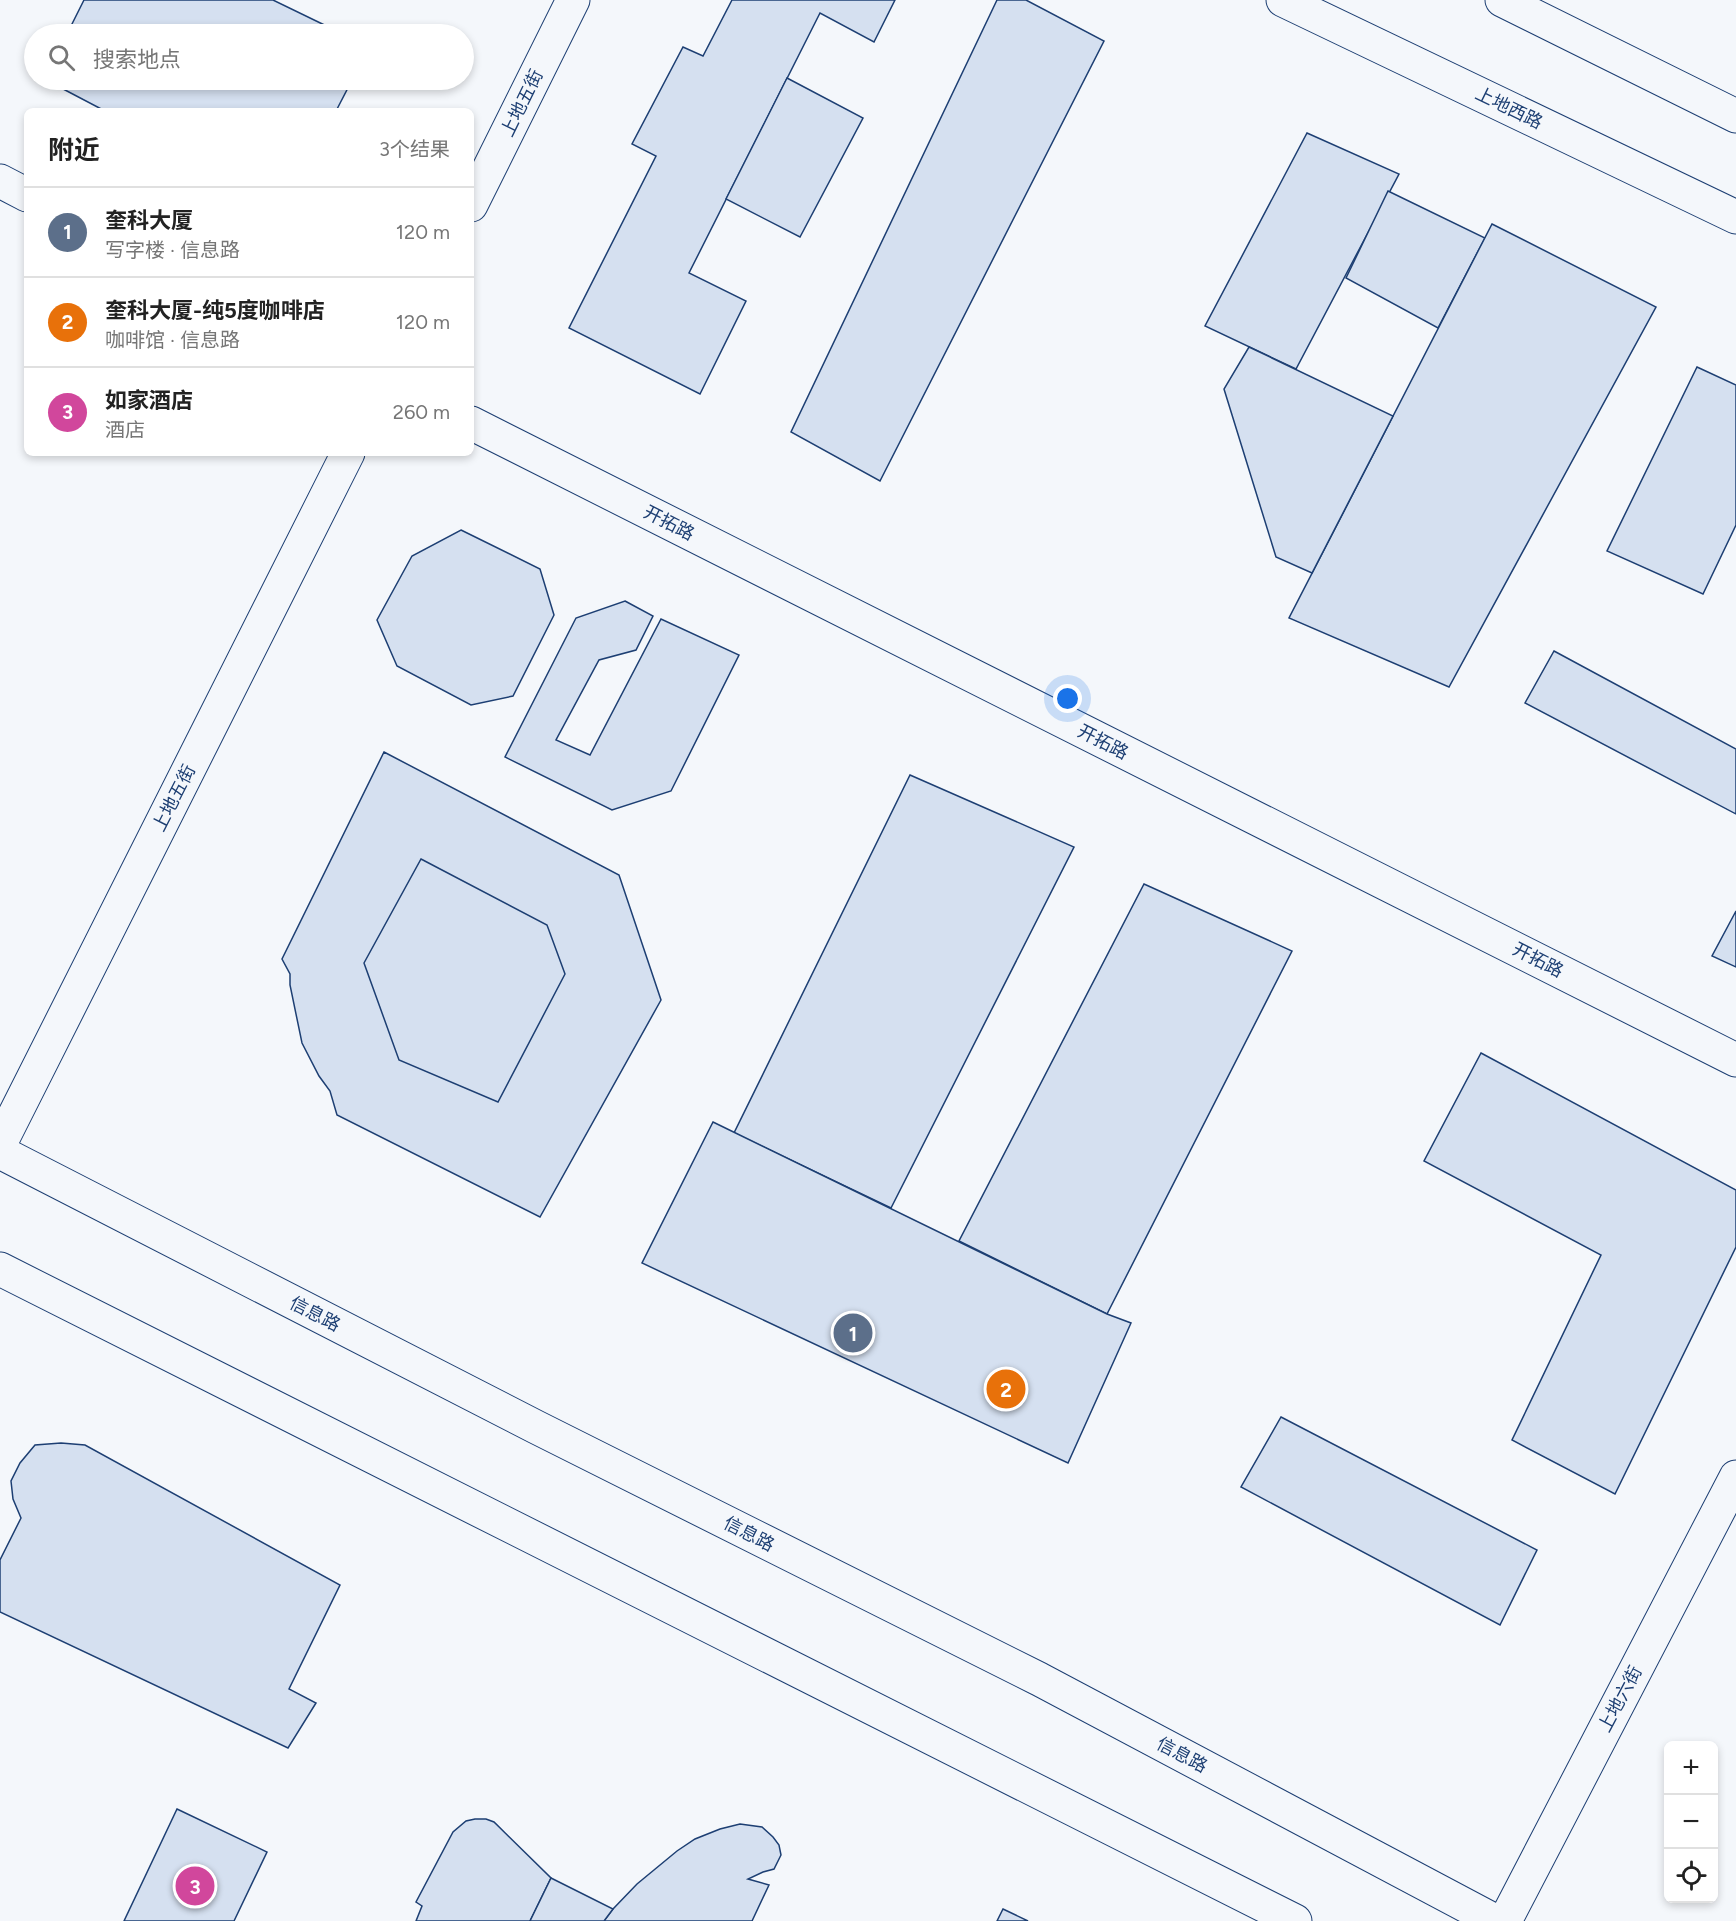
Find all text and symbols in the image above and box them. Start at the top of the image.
search box [24,24,474,90]
icon: search [45,41,78,74]
text: 搜索地点 [93,46,181,73]
street label: 上地五街 [496,66,548,140]
street label: 上地西路 [1472,82,1546,134]
text: 附近 [48,134,100,166]
text: 3个结果 [379,137,450,161]
text: 奎科大厦 [105,207,193,234]
text: 1 [63,220,72,244]
text: 120 m [396,220,450,244]
text: 写字楼 · 信息路 [105,238,240,262]
text: 奎科大厦-纯5度咖啡店 [105,297,325,324]
text: 2 [62,310,73,334]
text: 120 m [396,310,450,334]
text: 咖啡馆 · 信息路 [105,328,240,352]
text: 如家酒店 [105,387,193,414]
text: 3 [62,400,73,424]
text: 260 m [393,400,450,424]
text: 酒店 [105,418,145,442]
street label: 开拓路 [640,501,698,545]
your location [1053,684,1082,713]
street label: 开拓路 [1074,720,1132,764]
street label: 上地五街 [148,761,200,835]
street label: 开拓路 [1509,938,1567,982]
street label: 信息路 [286,1292,344,1336]
pin: 1 [834,1310,872,1356]
pin: 2 [986,1366,1026,1412]
street label: 信息路 [720,1512,778,1556]
street label: 上地六街 [1593,1662,1647,1736]
street label: 信息路 [1153,1733,1211,1777]
map controls [1664,1741,1718,1903]
button: + [1664,1741,1718,1795]
button: − [1664,1795,1718,1849]
button: locate [1664,1849,1718,1903]
pin: 3 [176,1864,214,1908]

